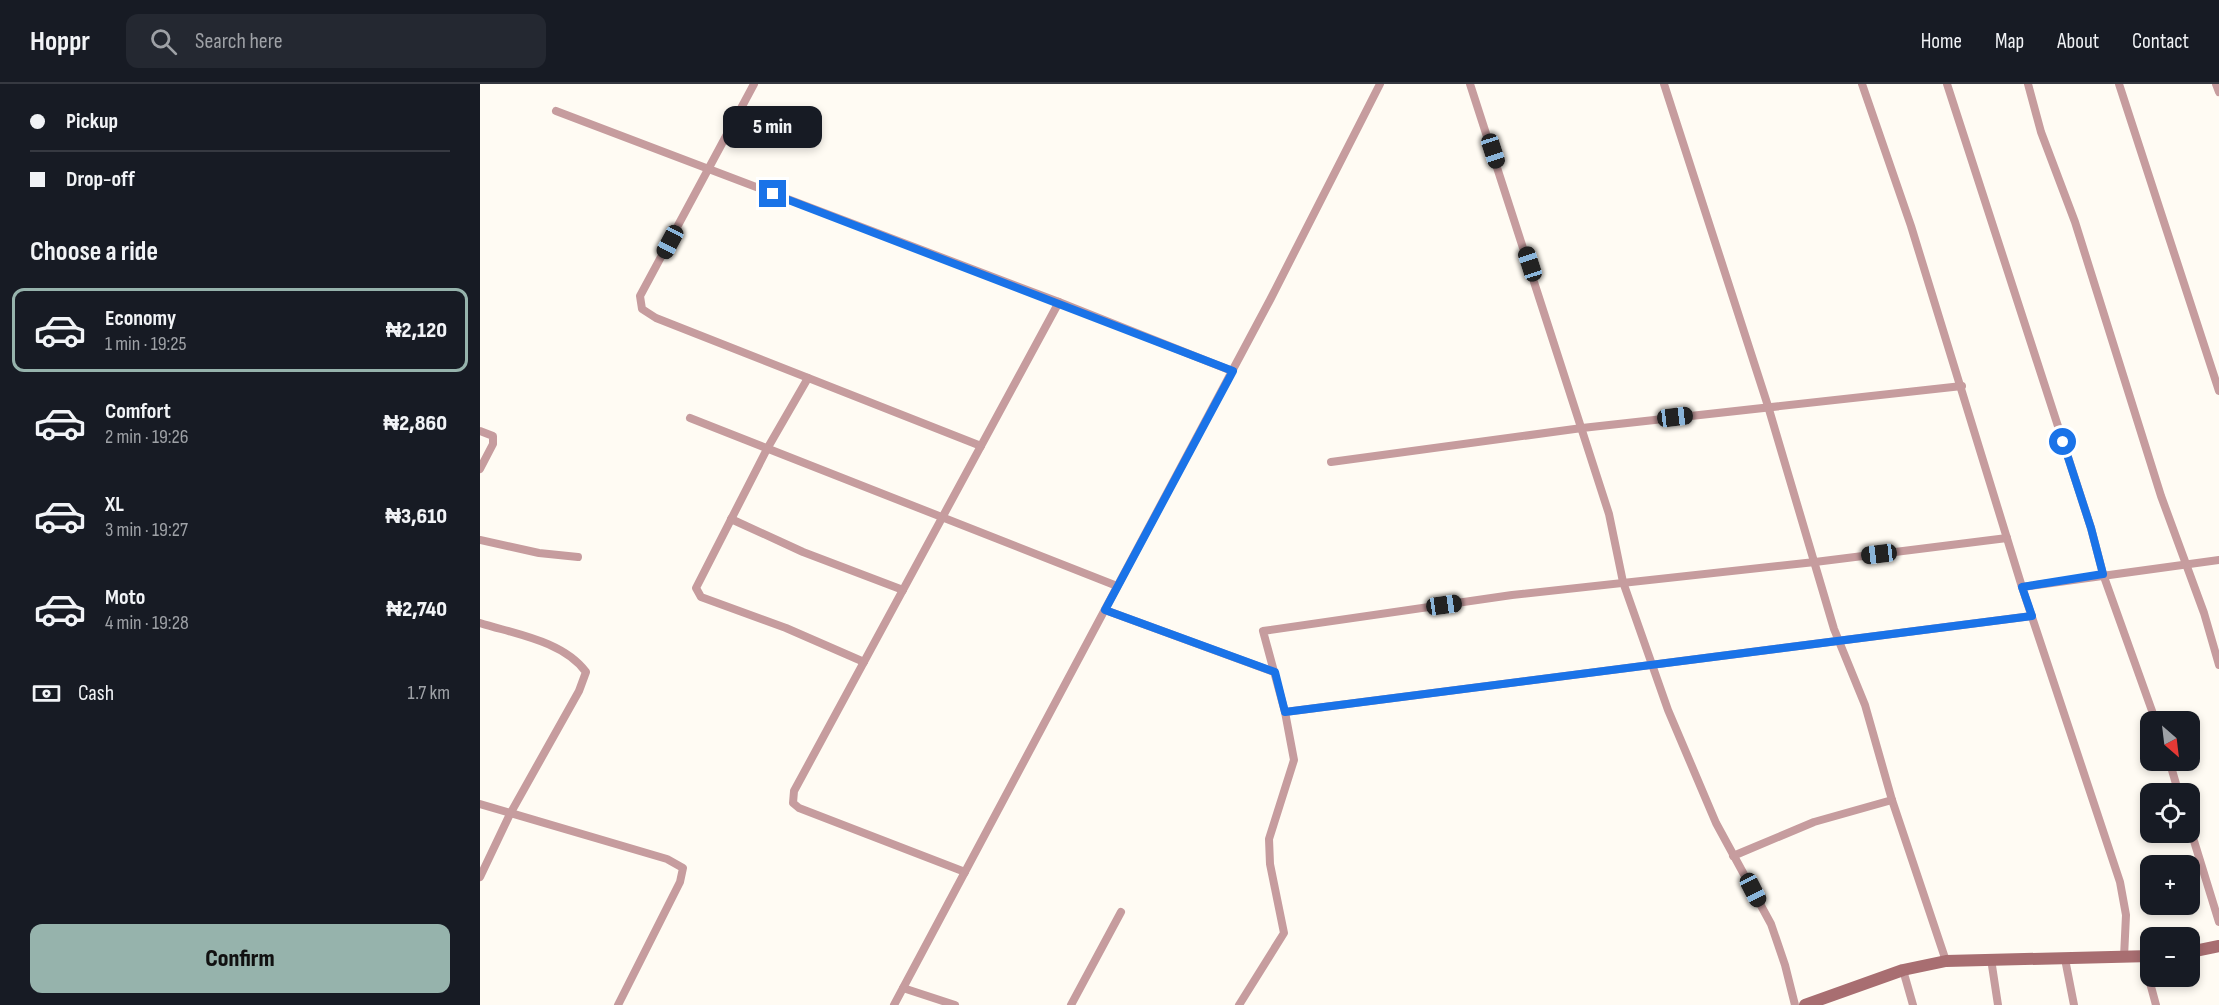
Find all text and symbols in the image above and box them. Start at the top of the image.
search box [126,14,546,68]
text: Hoppr [30,25,90,58]
icon: search [147,25,180,58]
text: Search here [195,28,282,55]
text: Home [1921,29,1962,54]
text: Map [1995,29,2024,54]
text: About [2057,29,2099,54]
text: Contact [2132,29,2189,54]
callout: 5 min [724,107,822,149]
text: Pickup [66,108,118,135]
text: 5 min [753,115,792,139]
car [1479,131,1507,171]
text: Drop-off [66,166,135,193]
route end [759,180,786,207]
car [654,222,686,262]
text: Choose a ride [30,236,158,268]
car [1516,244,1544,284]
icon: car [33,303,87,357]
text: Economy [105,305,176,332]
text: ₦2,120 [386,317,447,344]
text: 1 min · 19:25 [105,332,187,356]
icon: car [33,396,87,450]
text: Comfort [105,398,171,425]
car [1656,406,1694,428]
text: ₦2,860 [383,410,447,437]
text: 2 min · 19:26 [105,425,189,449]
route start [2049,428,2076,455]
icon: car [33,489,87,543]
text: XL [105,491,124,518]
text: ₦3,610 [385,503,447,530]
text: 3 min · 19:27 [105,518,188,542]
car [1860,543,1898,565]
icon: car [33,582,87,636]
text: Moto [105,584,145,611]
car [1425,594,1463,616]
text: ₦2,740 [386,596,447,623]
text: 4 min · 19:28 [105,611,189,635]
icon: cash [30,677,63,710]
text: Cash [78,680,114,707]
text: 1.7 km [408,681,450,705]
north arrow [2140,711,2200,771]
map controls [2140,711,2200,987]
button: locate [2140,783,2200,843]
button: + [2140,855,2200,915]
car [1737,870,1769,910]
button: Confirm [30,924,450,993]
button: − [2140,927,2200,987]

